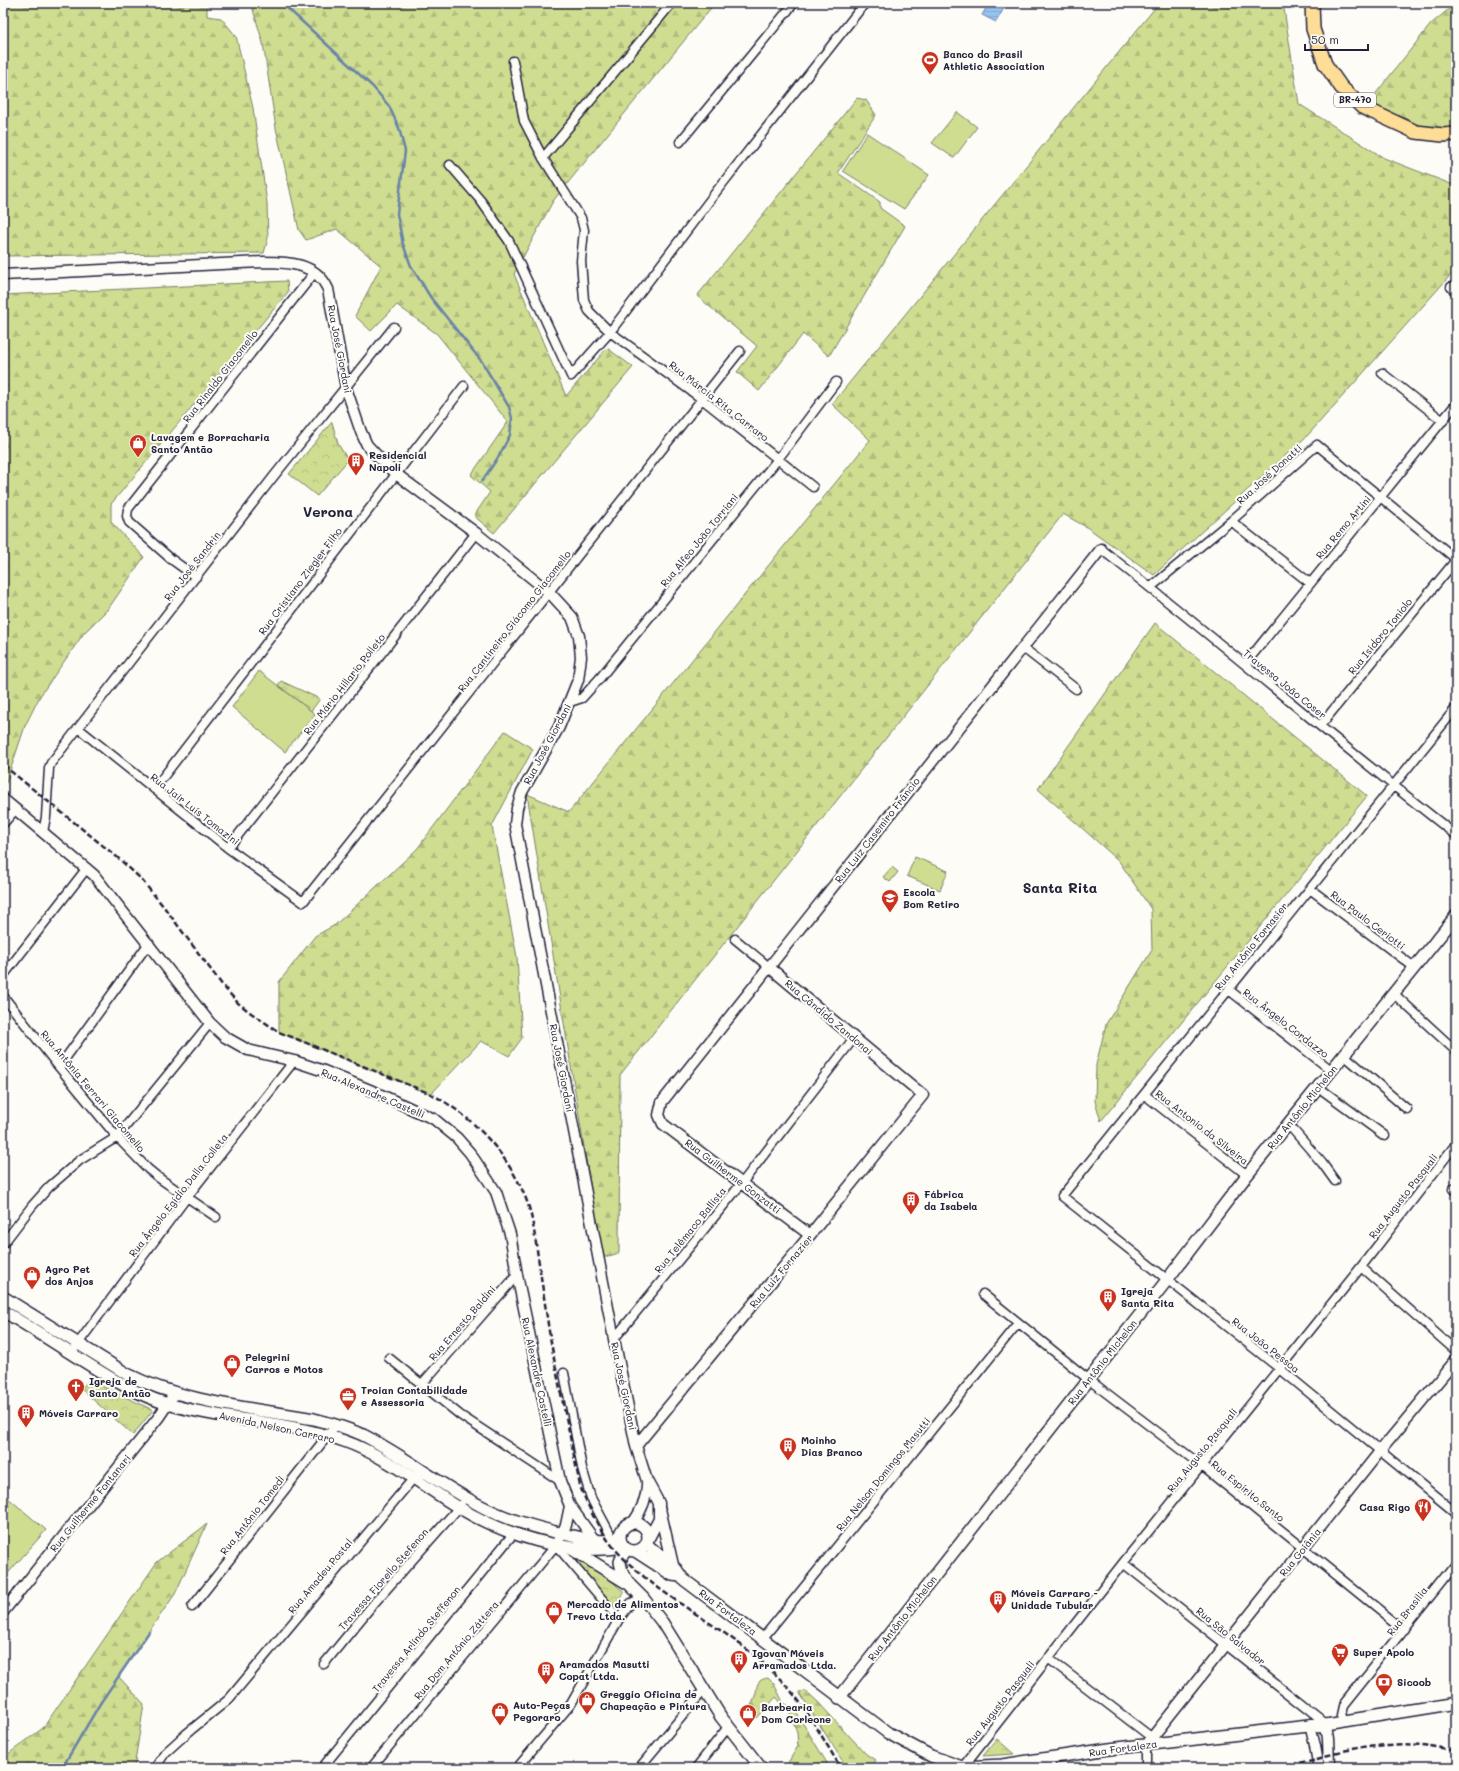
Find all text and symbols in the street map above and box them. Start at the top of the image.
scale bar [1305,26,1368,52]
text: 50 m [1311,31,1339,47]
place label: Banco do Brasil Athletic Association [943,47,1045,73]
sports icon: Banco do Brasil Athletic Association [920,50,940,75]
road number: BR-470 [1334,93,1376,107]
street label: Rua José Giordani [325,304,355,394]
street label: Rua Rinaldo Giacomello [179,327,261,425]
street label: Rua Márcia Rita Carraro [666,358,772,444]
place label: Lavagem e Borracharia Santo Antão [151,430,270,456]
shop icon: Lavagem e Borracharia Santo Antão [128,433,148,458]
street label: Rua José Donatti [1233,441,1305,507]
place label: Residencial Napoli [369,448,427,474]
building icon: Residencial Napoli [346,451,366,476]
street label: Rua Alfeo João Torriani [657,490,741,590]
street label: Rua Remo Artini [1312,492,1374,562]
district label: Verona [303,502,353,521]
street label: Rua Cristiano Ziegler Filho [255,524,345,638]
street label: Rua José Sandrin [161,528,223,604]
street label: Rua Cantineiro Giácomo Giacomello [454,547,574,695]
street label: Rua Isidoro Toniolo [1345,595,1415,677]
street label: Rua Mário Hillario Polleto [300,630,388,738]
street label: Travessa João Coser [1240,646,1330,722]
street label: Rua José Giordani [520,701,574,787]
street label: Rua Jair Luís Tomazini [148,770,242,848]
street label: Rua Luiz Casemiro Frâncio [831,774,923,886]
district label: Santa Rita [1023,878,1098,897]
place label: Escola Bom Retiro [903,885,959,911]
street label: Rua Paulo Ceriotti [1328,887,1408,953]
school or university icon: Escola Bom Retiro [880,888,900,913]
street label: Rua Antônio Fornasier [1211,899,1291,993]
street label: Rua Cândido Zandonai [782,976,876,1058]
street label: Rua Ângelo Cordazzo [1240,985,1332,1061]
street label: Rua José Giordani [547,1023,577,1113]
street label: Rua Antônia Ferrari Giacomello [38,1027,148,1155]
street label: Rua Antônio Michelon [1264,1062,1340,1152]
street label: Rua Alexandre Castelli [319,1065,427,1121]
street label: Rua Antonio da Silveira [1153,1086,1251,1168]
street label: Rua Ângelo Egídio Dalla Colleta [125,1130,231,1260]
street label: Rua Guilherme Gonzatti [682,1135,784,1217]
street label: Rua Augusto Pasquali [1365,1151,1441,1241]
street label: Rua Telêmaco Ballista [651,1184,729,1276]
place label: Fábrica da Isabela [924,1187,978,1213]
building icon: Fábrica da Isabela [901,1190,921,1215]
street label: Rua Luiz Fornazier [746,1231,816,1311]
place label: Agro Pet dos Anjos [45,1262,94,1288]
shop icon: Agro Pet dos Anjos [22,1265,42,1290]
street label: Rua Ernesto Baldini [426,1283,498,1363]
place label: Igreja Santa Rita [1121,1284,1174,1310]
building icon: Igreja Santa Rita [1098,1287,1118,1312]
street label: Rua João Pessoa [1229,1314,1303,1376]
street label: Rua Alexandre Castelli [519,1316,555,1428]
street label: Rua Antônio Michelon [1064,1316,1140,1408]
street label: Rua José Giordani [608,1341,640,1431]
place label: Pelegrini Carros e Motos [245,1350,323,1376]
shop icon: Pelegrini Carros e Motos [222,1353,242,1378]
place label: Igreja de Santo Antão [89,1374,151,1400]
church icon: Igreja de Santo Antão [66,1377,86,1402]
place label: Troian Contabilidade e Assessoria [361,1383,467,1409]
office icon: Troian Contabilidade e Assessoria [338,1386,358,1411]
building icon: Móveis Carraro [16,1403,36,1428]
street label: Rua Augusto Pasquali [1164,1405,1240,1495]
place label: Móveis Carraro [39,1406,118,1420]
street label: Avenida Nelson Carraro [218,1408,336,1446]
street label: Rua Nelson Domingos Masutti [833,1414,933,1534]
place label: Moinho Dias Branco [801,1433,862,1459]
building icon: Moinho Dias Branco [778,1436,798,1461]
street label: Rua Guilherme Fontanari [46,1451,134,1555]
street label: Rua Espírito Santo [1208,1457,1288,1525]
street label: Rua Antônio Tomedi [217,1473,287,1557]
restaurant icon: Casa Rigo [1413,1497,1433,1522]
place label: Casa Rigo [1359,1500,1410,1514]
street label: Travessa Fiorello Stefenon [335,1525,431,1633]
street label: Rua Goiânia [1276,1525,1324,1579]
street label: Rua Amadeu Postal [285,1536,355,1616]
street label: Rua Antônio Michelon [864,1572,940,1664]
street label: Travessa Arlindo Steffenon [369,1583,463,1695]
street label: Rua Brasília [1383,1584,1431,1638]
street label: Rua Fortaleza [696,1586,760,1638]
place label: Móveis Carraro - Unidade Tubular [1011,1586,1098,1612]
building icon: Móveis Carraro - Unidade Tubular [988,1589,1008,1614]
place label: Mercado de Alimentos Trevo Ltda. [567,1597,679,1623]
street label: Rua Dom Antônio Záttera [410,1598,502,1702]
shop icon: Mercado de Alimentos Trevo Ltda. [544,1600,564,1625]
street label: Rua São Salvador [1193,1604,1269,1668]
supermarket icon: Super Apolo [1330,1642,1350,1667]
place label: Super Apolo [1353,1645,1414,1659]
place label: Igovan Móveis Arramados Ltda. [752,1646,836,1672]
building icon: Igovan Móveis Arramados Ltda. [729,1649,749,1674]
place label: Aramados Masutti Copat Ltda. [559,1657,650,1683]
street label: Rua Augusto Pasquali [962,1658,1038,1748]
building icon: Aramados Masutti Copat Ltda. [536,1660,556,1685]
bank icon: Sicoob [1374,1672,1394,1697]
place label: Sicoob [1397,1675,1431,1689]
place label: Greggio Oficina de Chapeação e Pintura [600,1687,707,1713]
shop icon: Greggio Oficina de Chapeação e Pintura [577,1690,597,1715]
place label: Auto-Peças Pegoraro [513,1698,570,1724]
place label: Barbearia Dom Corleone [761,1700,831,1726]
shop icon: Auto-Peças Pegoraro [490,1701,510,1726]
shop icon: Barbearia Dom Corleone [738,1703,758,1728]
street label: Rua Fortaleza [1088,1736,1158,1760]

